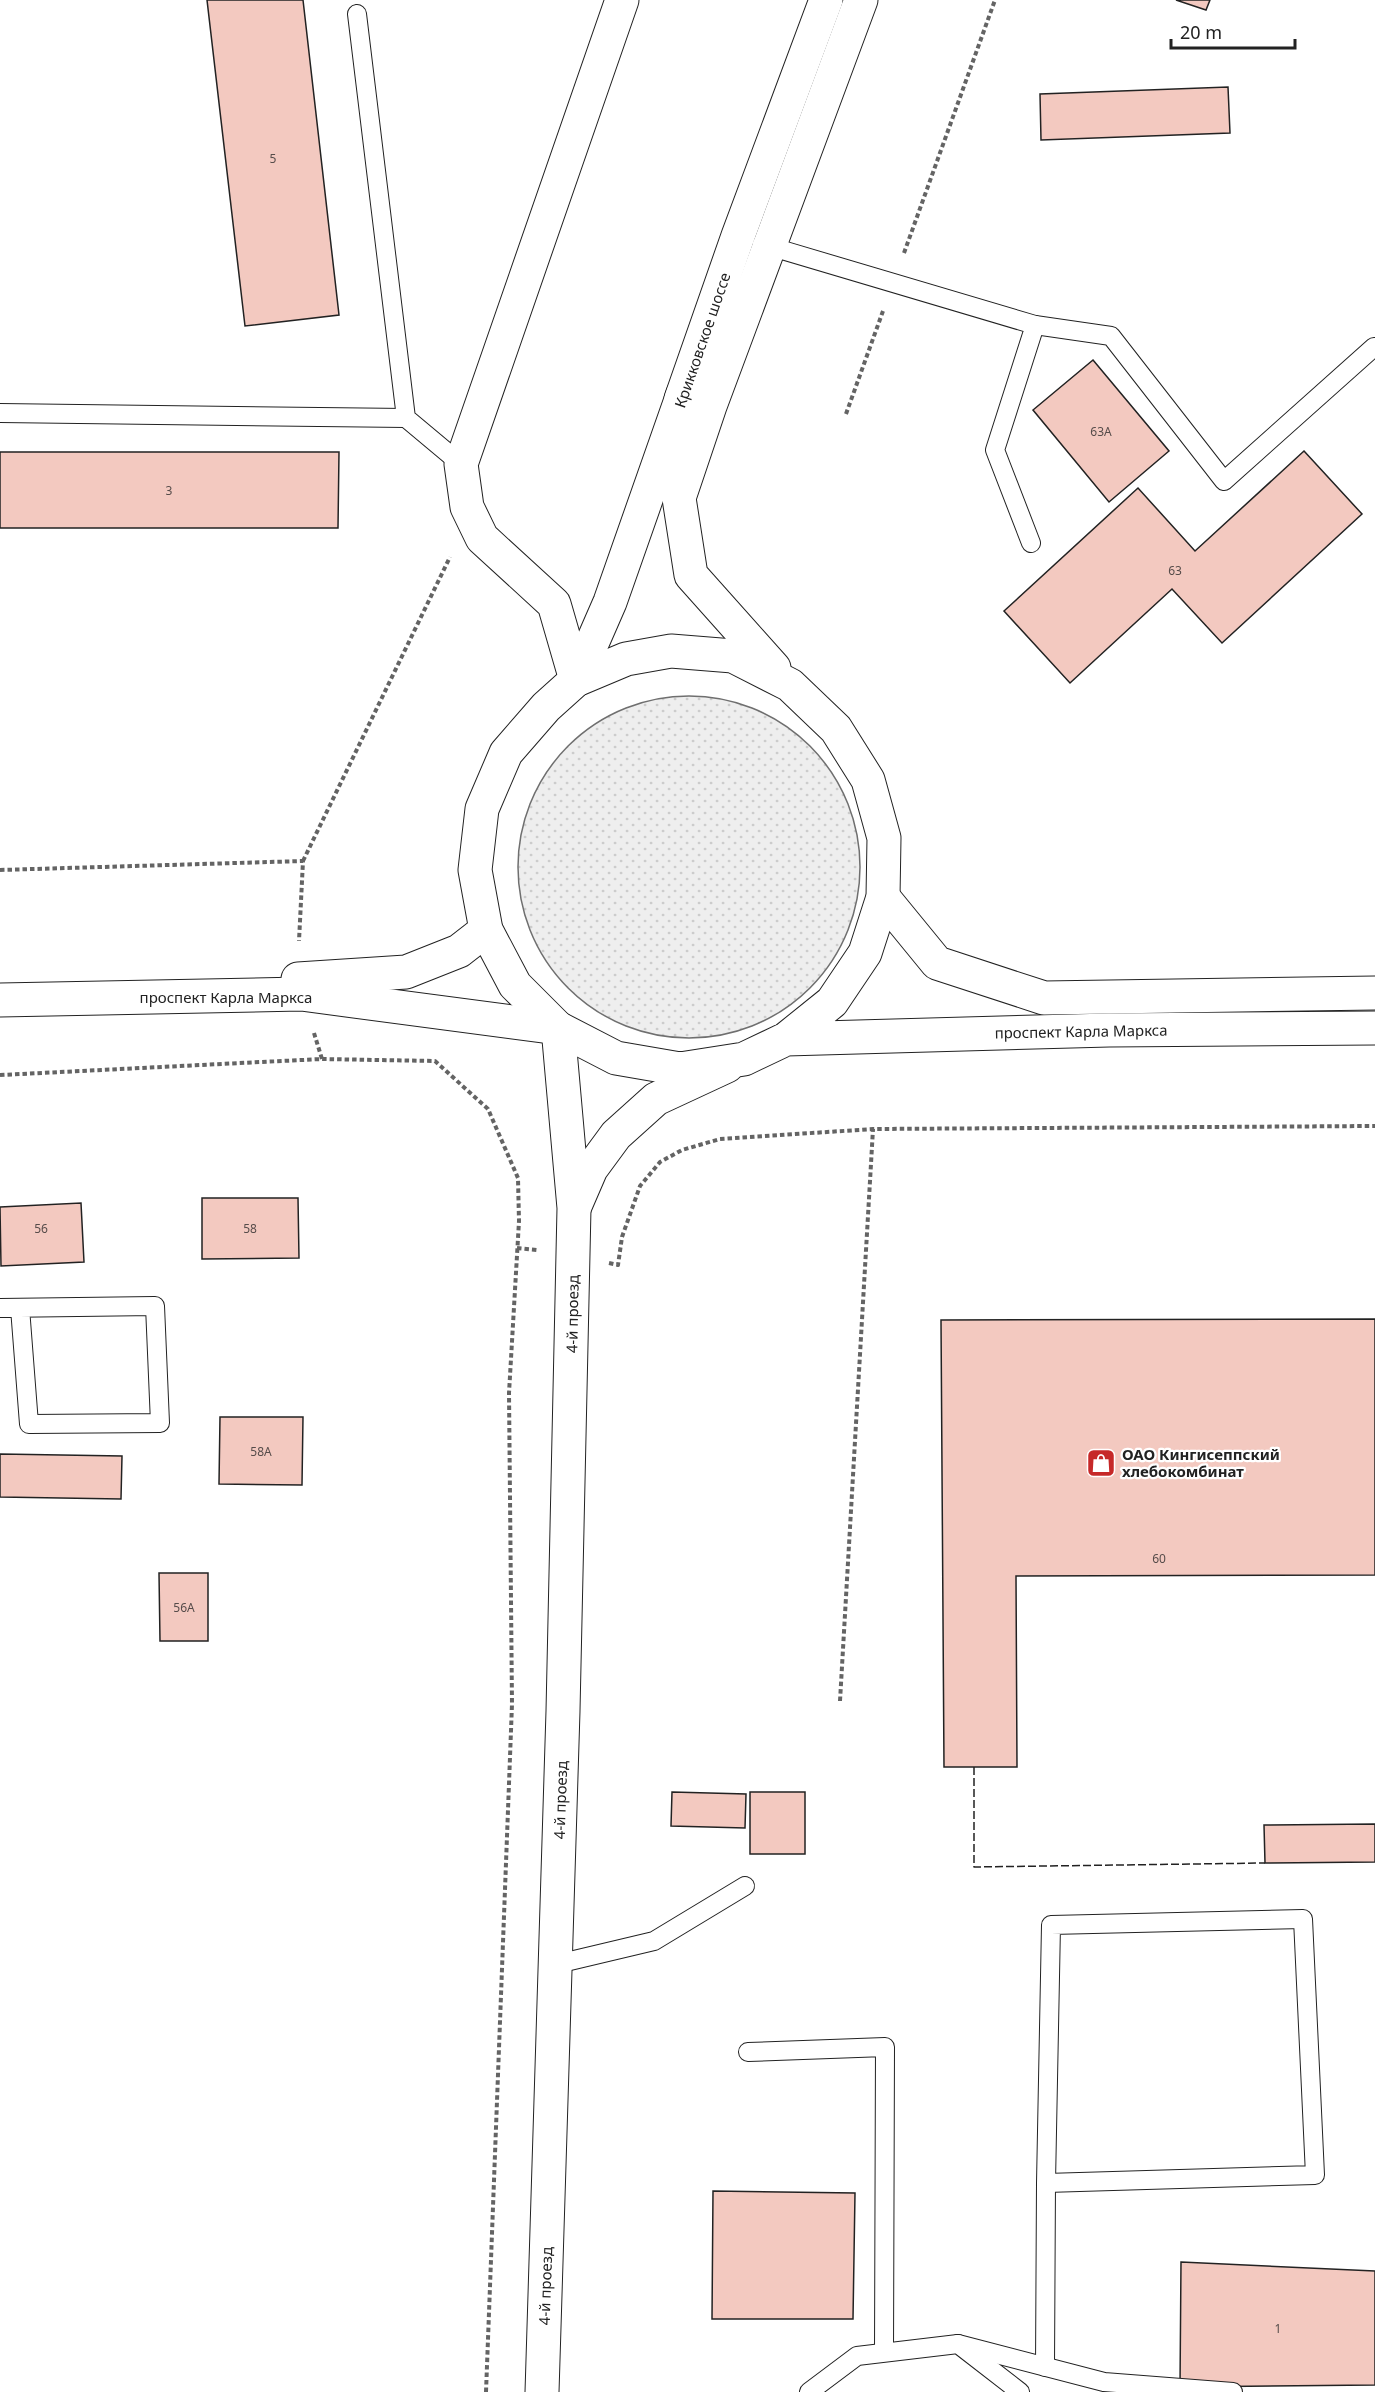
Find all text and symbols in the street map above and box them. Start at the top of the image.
scale bar [1171,12,1296,50]
text: 20 m [1180,20,1222,44]
house number: 5 [270,150,277,167]
street label: Крикковское шоссе [669,270,735,410]
house number: 63А [1090,423,1112,440]
house number: 3 [166,482,173,499]
house number: 63 [1168,562,1182,579]
street label: проспект Карла Маркса [140,987,312,1007]
street label: проспект Карла Маркса [994,1019,1168,1043]
house number: 56 [34,1220,48,1237]
house number: 58 [243,1220,257,1237]
street label: 4-й проезд [561,1275,583,1353]
house number: 58А [250,1443,272,1460]
place label: ОАО Кингисеппский хлебокомбинат [1122,1444,1280,1481]
shop icon: ОАО Кингисеппский хлебокомбинат [1085,1447,1117,1479]
house number: 60 [1152,1550,1166,1567]
house number: 56А [173,1599,195,1616]
street label: 4-й проезд [549,1760,571,1840]
street label: 4-й проезд [534,2246,556,2326]
house number: 1 [1275,2320,1281,2337]

